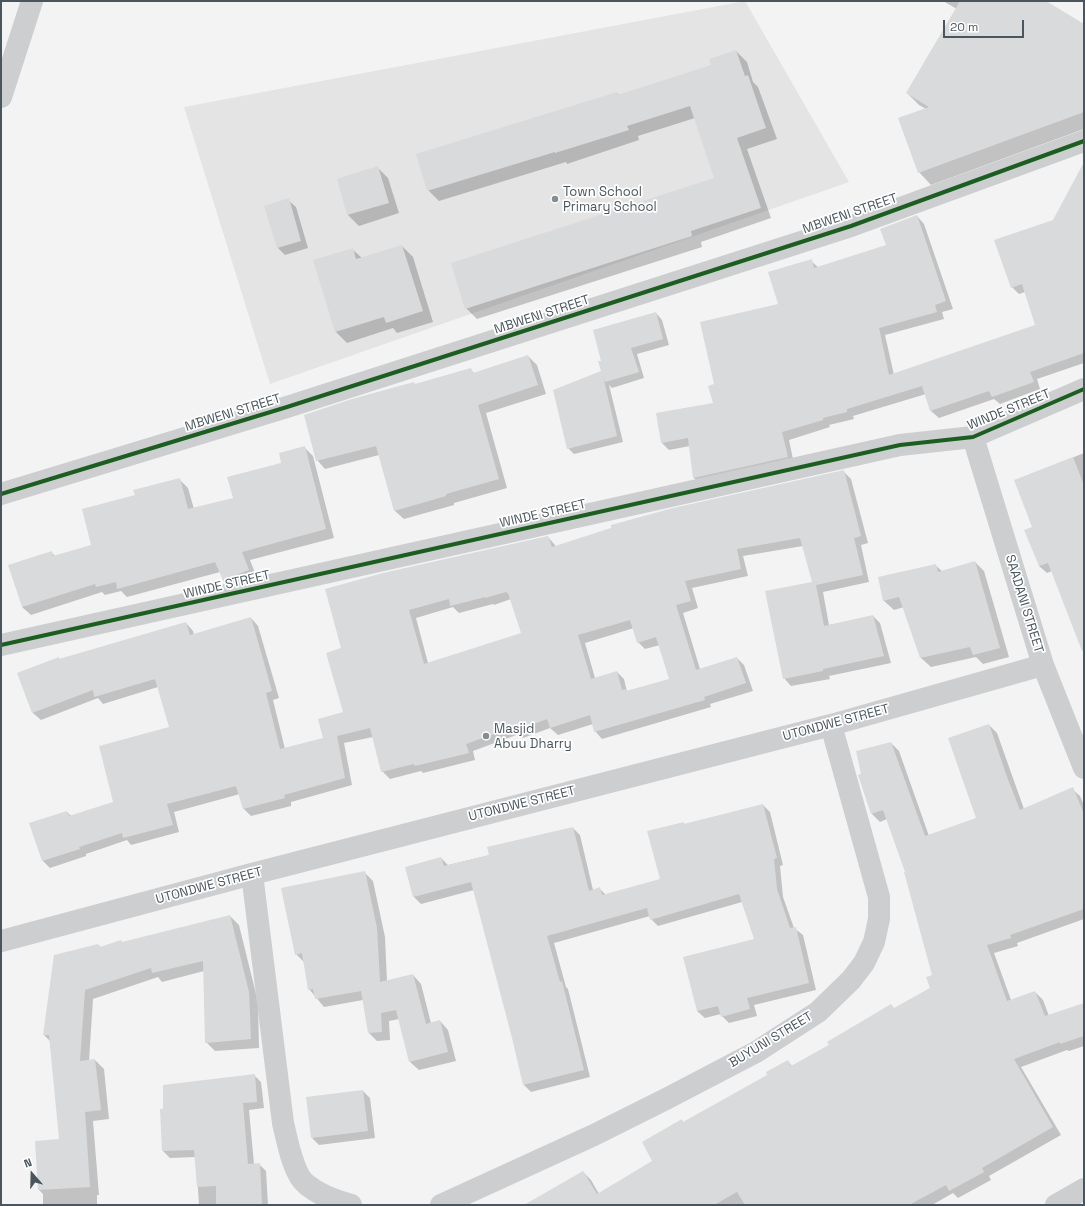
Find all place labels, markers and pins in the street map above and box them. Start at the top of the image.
place label: Town School Primary School [563,184,657,215]
marker: Town School Primary School [550,194,560,204]
place label: Masjid Abuu Dharry [494,721,572,752]
marker: Masjid Abuu Dharry [481,731,491,741]

